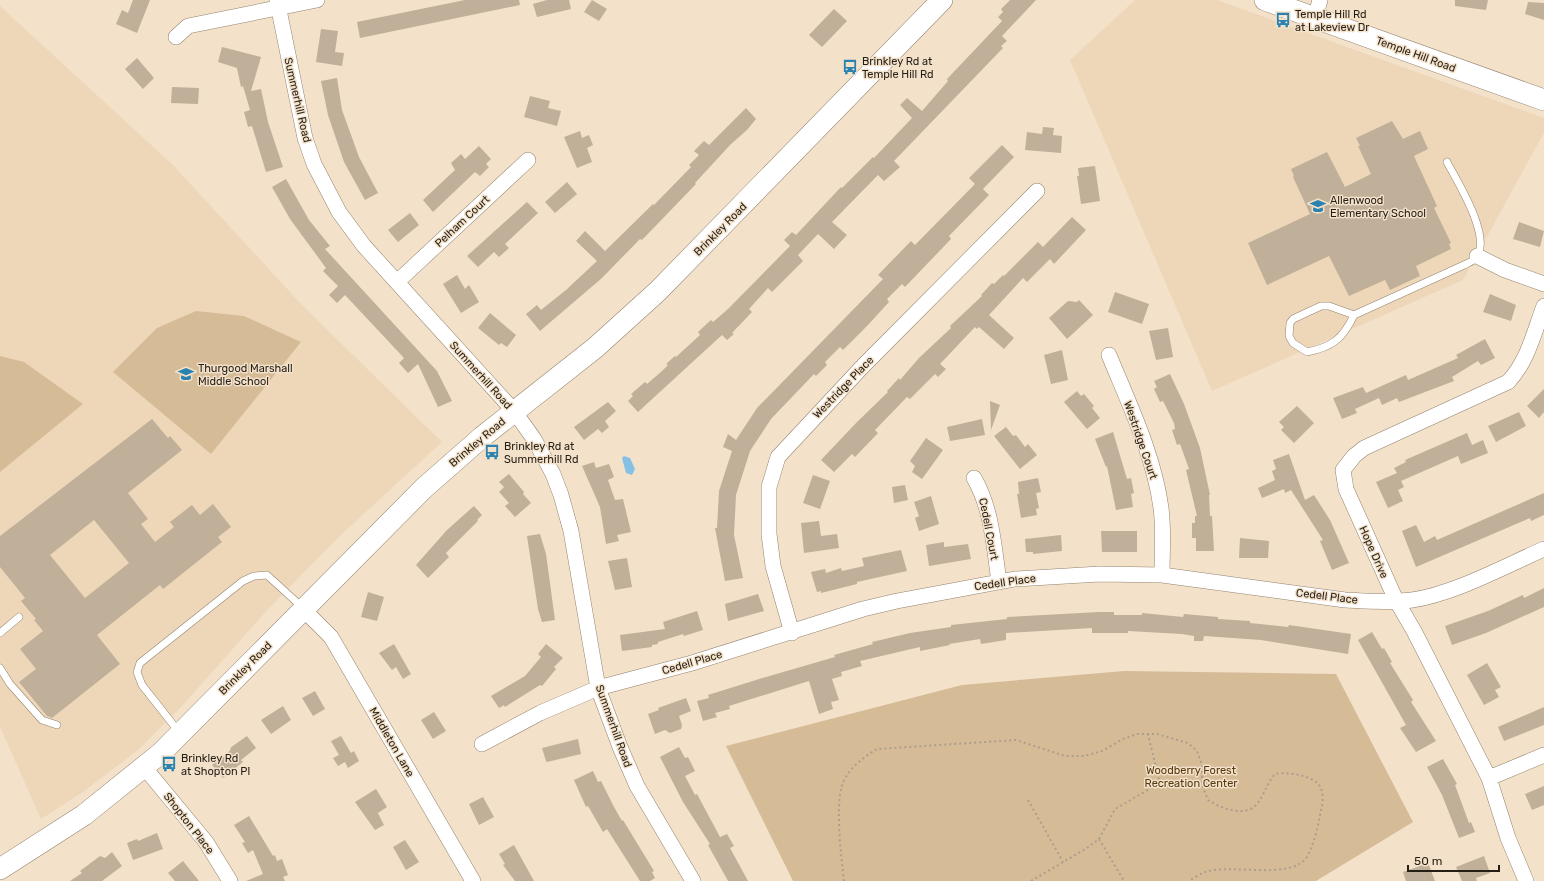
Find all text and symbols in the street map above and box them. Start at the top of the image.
place label: Temple Hill Rd at Lakeview Dr [1295,8,1370,34]
bus stop icon: Temple Hill Rd at Lakeview Dr [1274,11,1292,29]
street label: Temple Hill Road [1374,34,1458,75]
place label: Brinkley Rd at Temple Hill Rd [862,55,934,81]
street label: Summerhill Road [281,56,314,144]
bus stop icon: Brinkley Rd at Temple Hill Rd [841,58,859,76]
street label: Pelham Court [432,192,493,250]
place label: Allenwood Elementary School [1330,194,1426,220]
school or university icon: Allenwood Elementary School [1309,197,1327,215]
street label: Brinkley Road [691,200,750,259]
street label: Summerhill Road [447,339,515,412]
street label: Westridge Place [810,354,876,421]
place label: Thurgood Marshall Middle School [198,362,293,388]
school or university icon: Thurgood Marshall Middle School [177,365,195,383]
street label: Westridge Court [1121,399,1160,482]
street label: Brinkley Road [446,415,508,470]
place label: Brinkley Rd at Summerhill Rd [504,440,578,466]
bus stop icon: Brinkley Rd at Summerhill Rd [483,443,501,461]
street label: Cedell Court [976,497,1001,562]
street label: Hope Drive [1356,524,1391,580]
street label: Cedell Place [973,572,1037,593]
street label: Cedell Place [1295,586,1359,607]
street label: Brinkley Road [216,639,275,698]
street label: Cedell Place [660,648,724,677]
street label: Summerhill Road [593,683,634,769]
street label: Middleton Lane [366,705,417,779]
place label: Brinkley Rd at Shopton Pl [181,752,250,778]
bus stop icon: Brinkley Rd at Shopton Pl [160,755,178,773]
park label: Woodberry Forest Recreation Center [1145,764,1238,790]
street label: Shopton Place [161,790,217,857]
scale bar [1408,847,1499,873]
text: 50 m [1414,854,1442,868]

